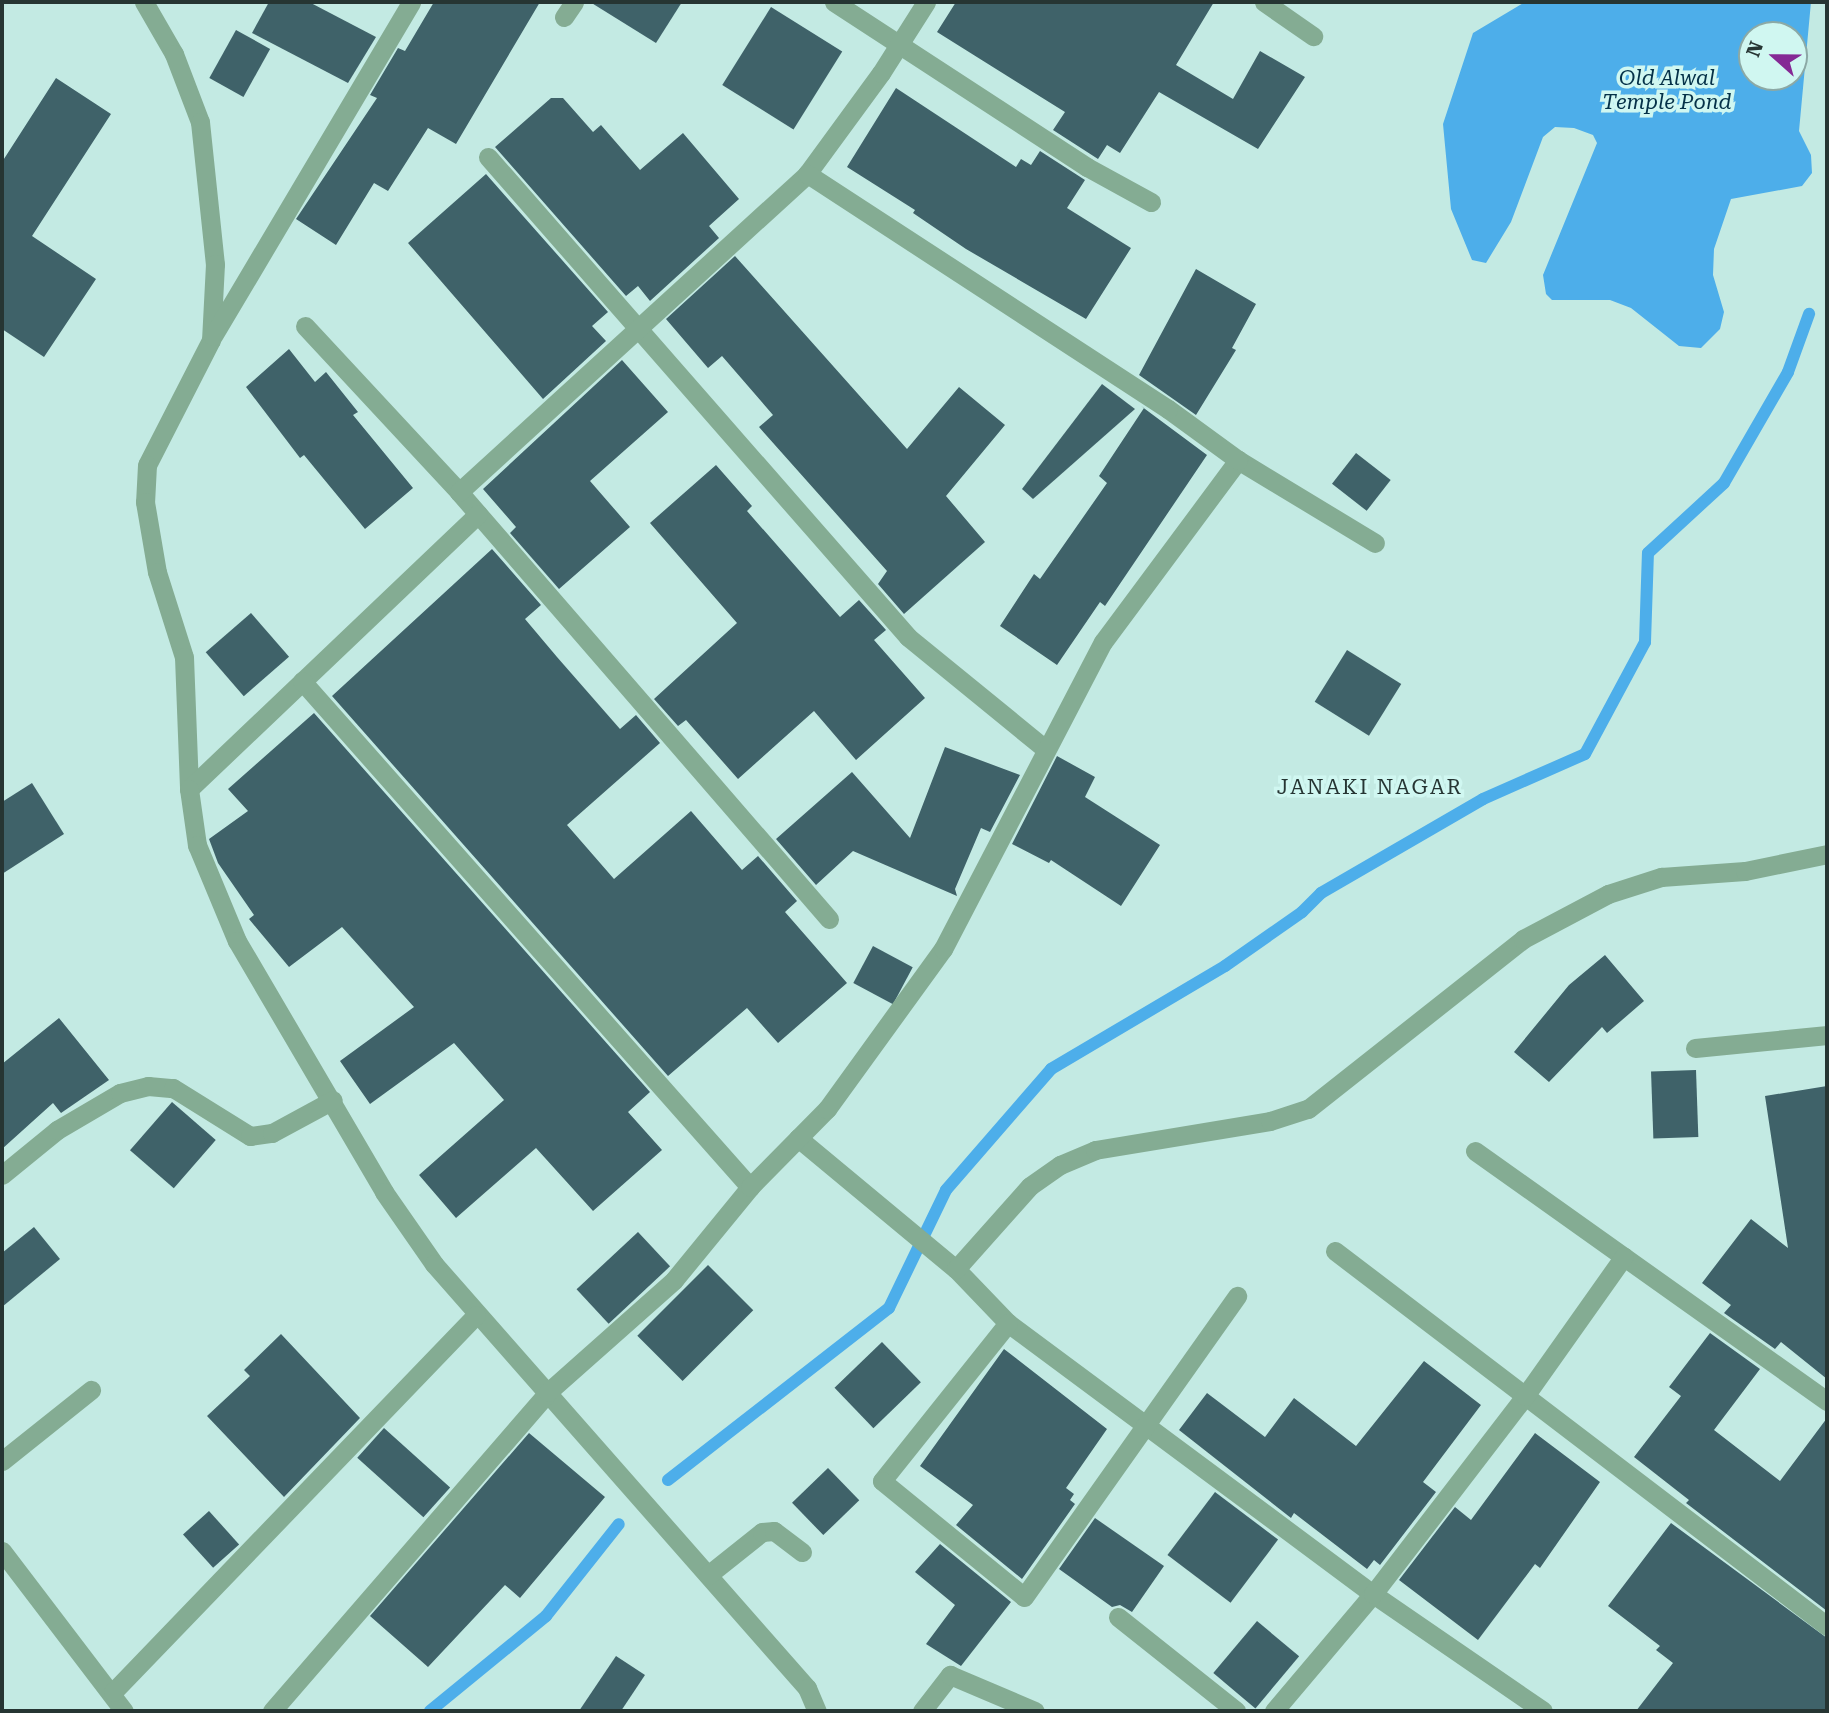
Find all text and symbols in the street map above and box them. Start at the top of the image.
north arrow [1738,21,1808,91]
text: N [1741,38,1768,60]
water label: Old Alwal Temple Pond [1602,65,1732,115]
district label: JANAKI NAGAR [1278,774,1462,800]

